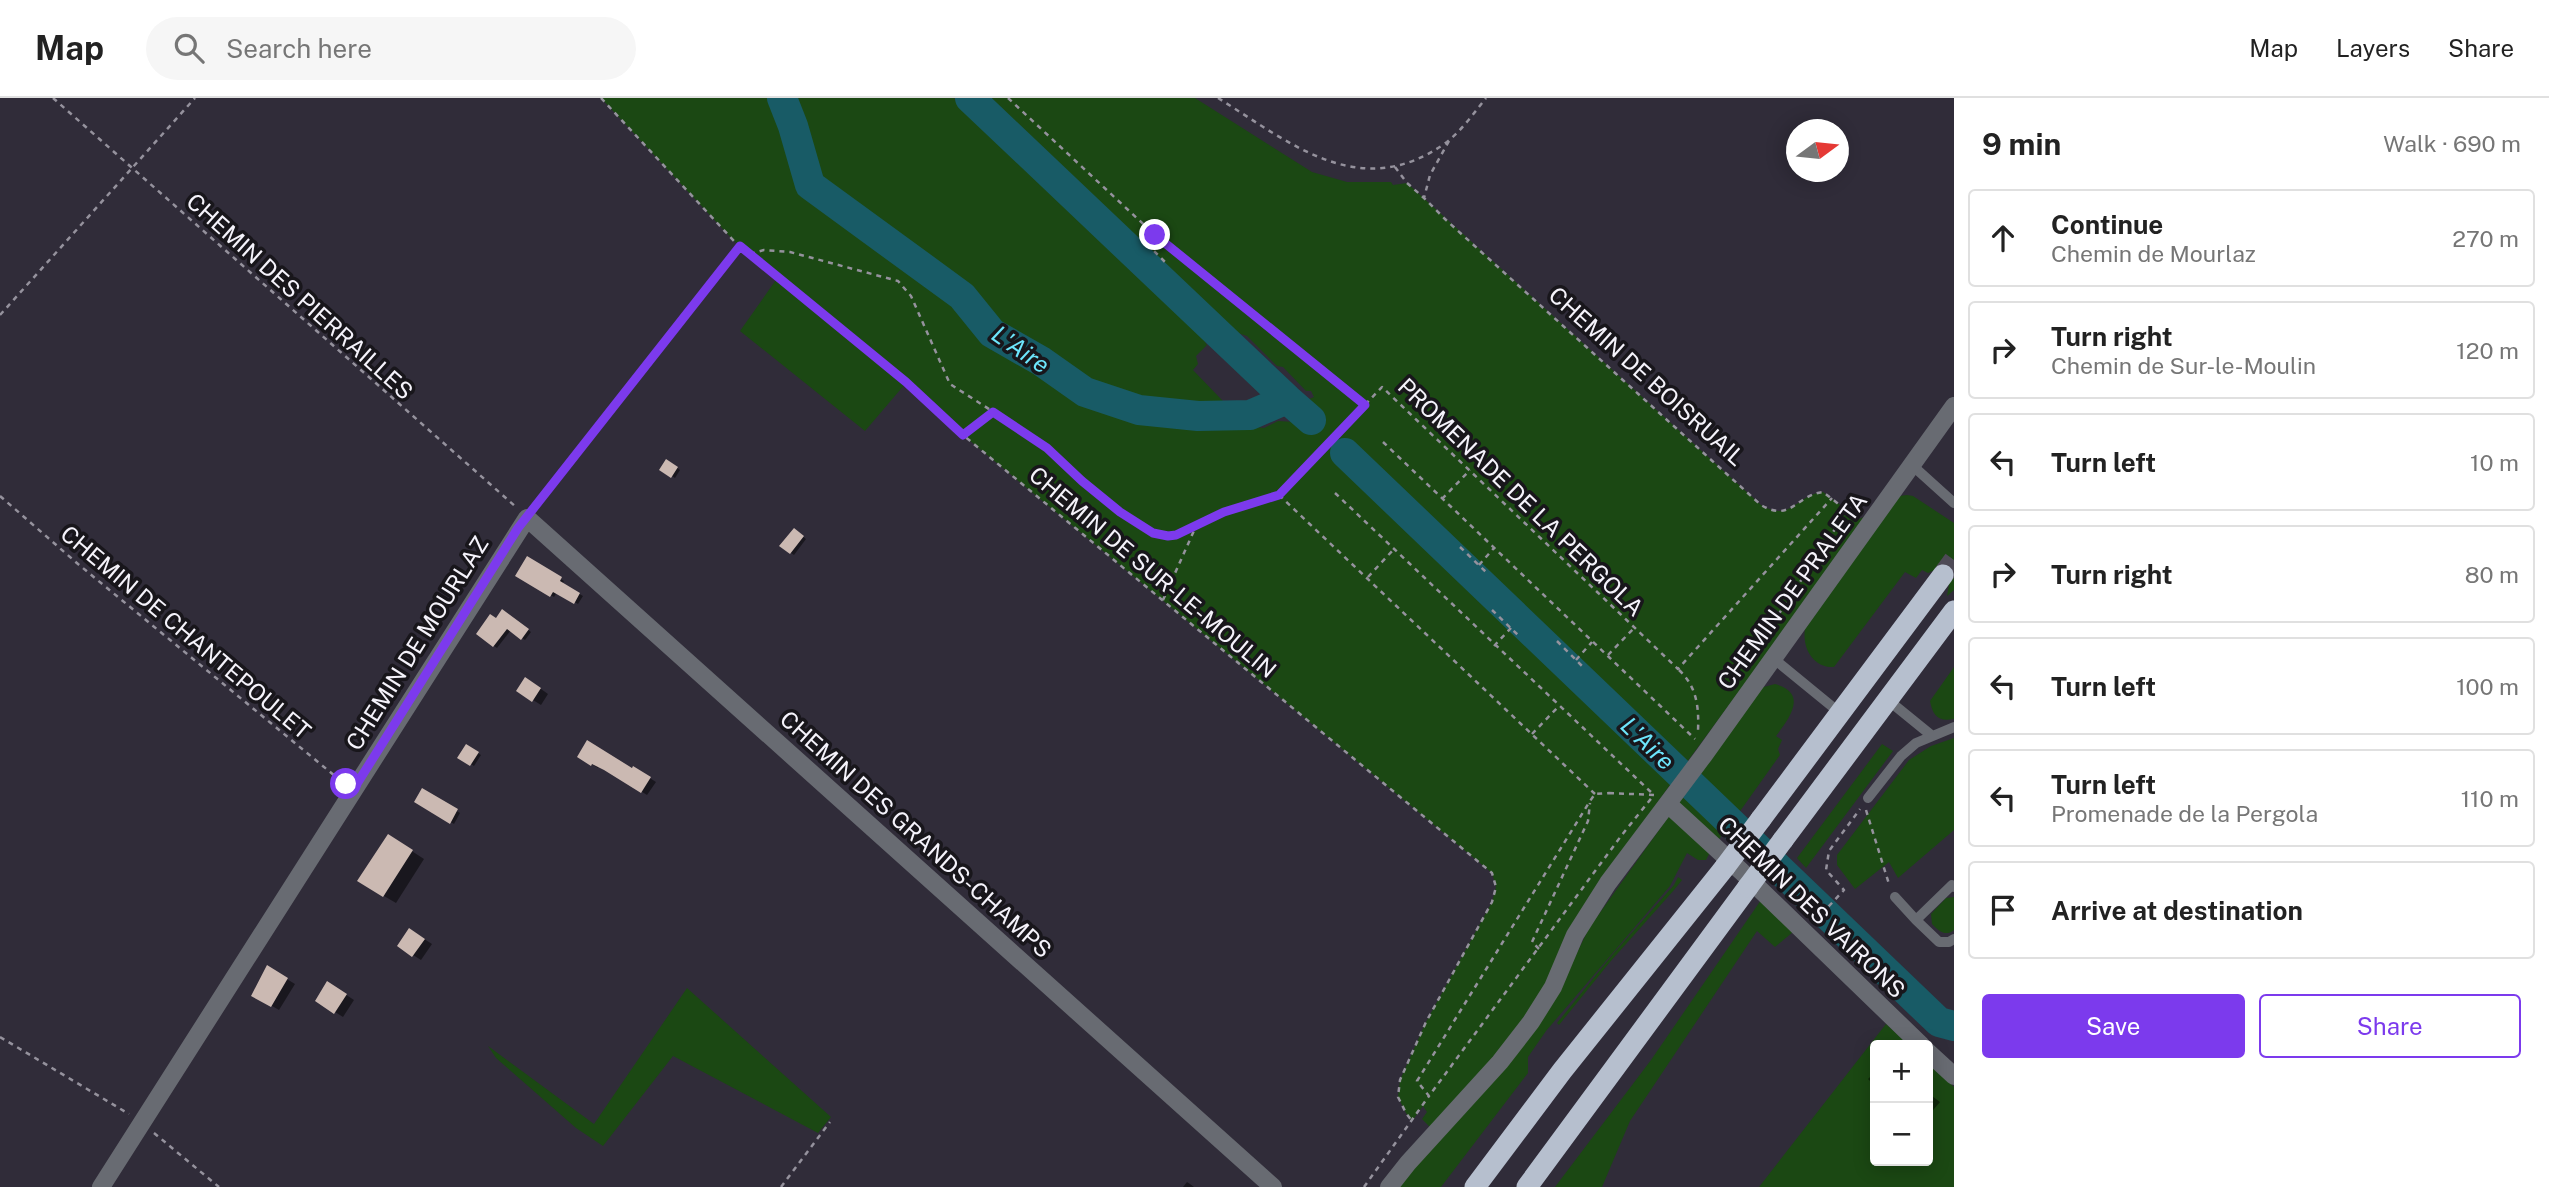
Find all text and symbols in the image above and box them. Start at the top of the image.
search box [146,17,636,80]
text: Map [35,29,104,67]
icon: search [170,29,208,67]
text: Search here [226,33,372,64]
text: Map [2249,34,2298,62]
text: Layers [2336,34,2410,62]
text: Share [2448,34,2514,62]
north arrow [1786,119,1849,182]
text: 9 min [1982,126,2061,162]
text: Walk · 690 m [2383,130,2521,157]
street label: CHEMIN DES PIERRAILLES [181,187,419,405]
text: Continue [2051,209,2163,240]
route end [1139,219,1170,250]
icon: ahead [1984,219,2022,257]
text: 270 m [2452,225,2519,252]
text: Chemin de Mourlaz [2051,240,2256,267]
street label: CHEMIN DE BOISRUAIL [1544,281,1750,471]
water label: L'Aire [987,319,1055,379]
text: Turn right [2051,321,2173,352]
icon: right [1984,331,2022,369]
text: 120 m [2456,337,2519,364]
text: Chemin de Sur-le-Moulin [2051,352,2316,379]
street label: PROMENADE DE LA PERGOLA [1393,372,1649,622]
icon: left [1984,443,2022,481]
text: Turn left [2051,447,2156,478]
text: 10 m [2470,449,2519,476]
street label: CHEMIN DE SUR-LE-MOULIN [1024,461,1282,683]
street label: CHEMIN DE PRALETA [1712,488,1872,694]
street label: CHEMIN DE CHANTEPOULET [56,520,317,745]
street label: CHEMIN DE MOURLAZ [340,531,494,755]
icon: right [1984,555,2022,593]
text: Turn right [2051,559,2173,590]
text: 80 m [2465,561,2519,588]
icon: left [1984,667,2022,705]
text: Turn left [2051,671,2156,702]
text: 100 m [2456,673,2519,700]
street label: CHEMIN DES GRANDS-CHAMPS [775,705,1057,963]
water label: L'Aire [1615,711,1681,775]
route start [330,768,361,799]
text: Turn left [2051,769,2156,800]
icon: left [1984,779,2022,817]
text: 110 m [2461,785,2519,812]
text: Promenade de la Pergola [2051,800,2318,827]
street label: CHEMIN DES VAIRONS [1713,811,1911,1003]
icon: arrive [1984,891,2022,929]
text: Arrive at destination [2051,895,2303,926]
button: Save [1982,994,2245,1058]
button: Share [2259,994,2521,1058]
map controls [1870,1040,1933,1166]
button: + [1870,1040,1933,1103]
button: − [1870,1103,1933,1166]

